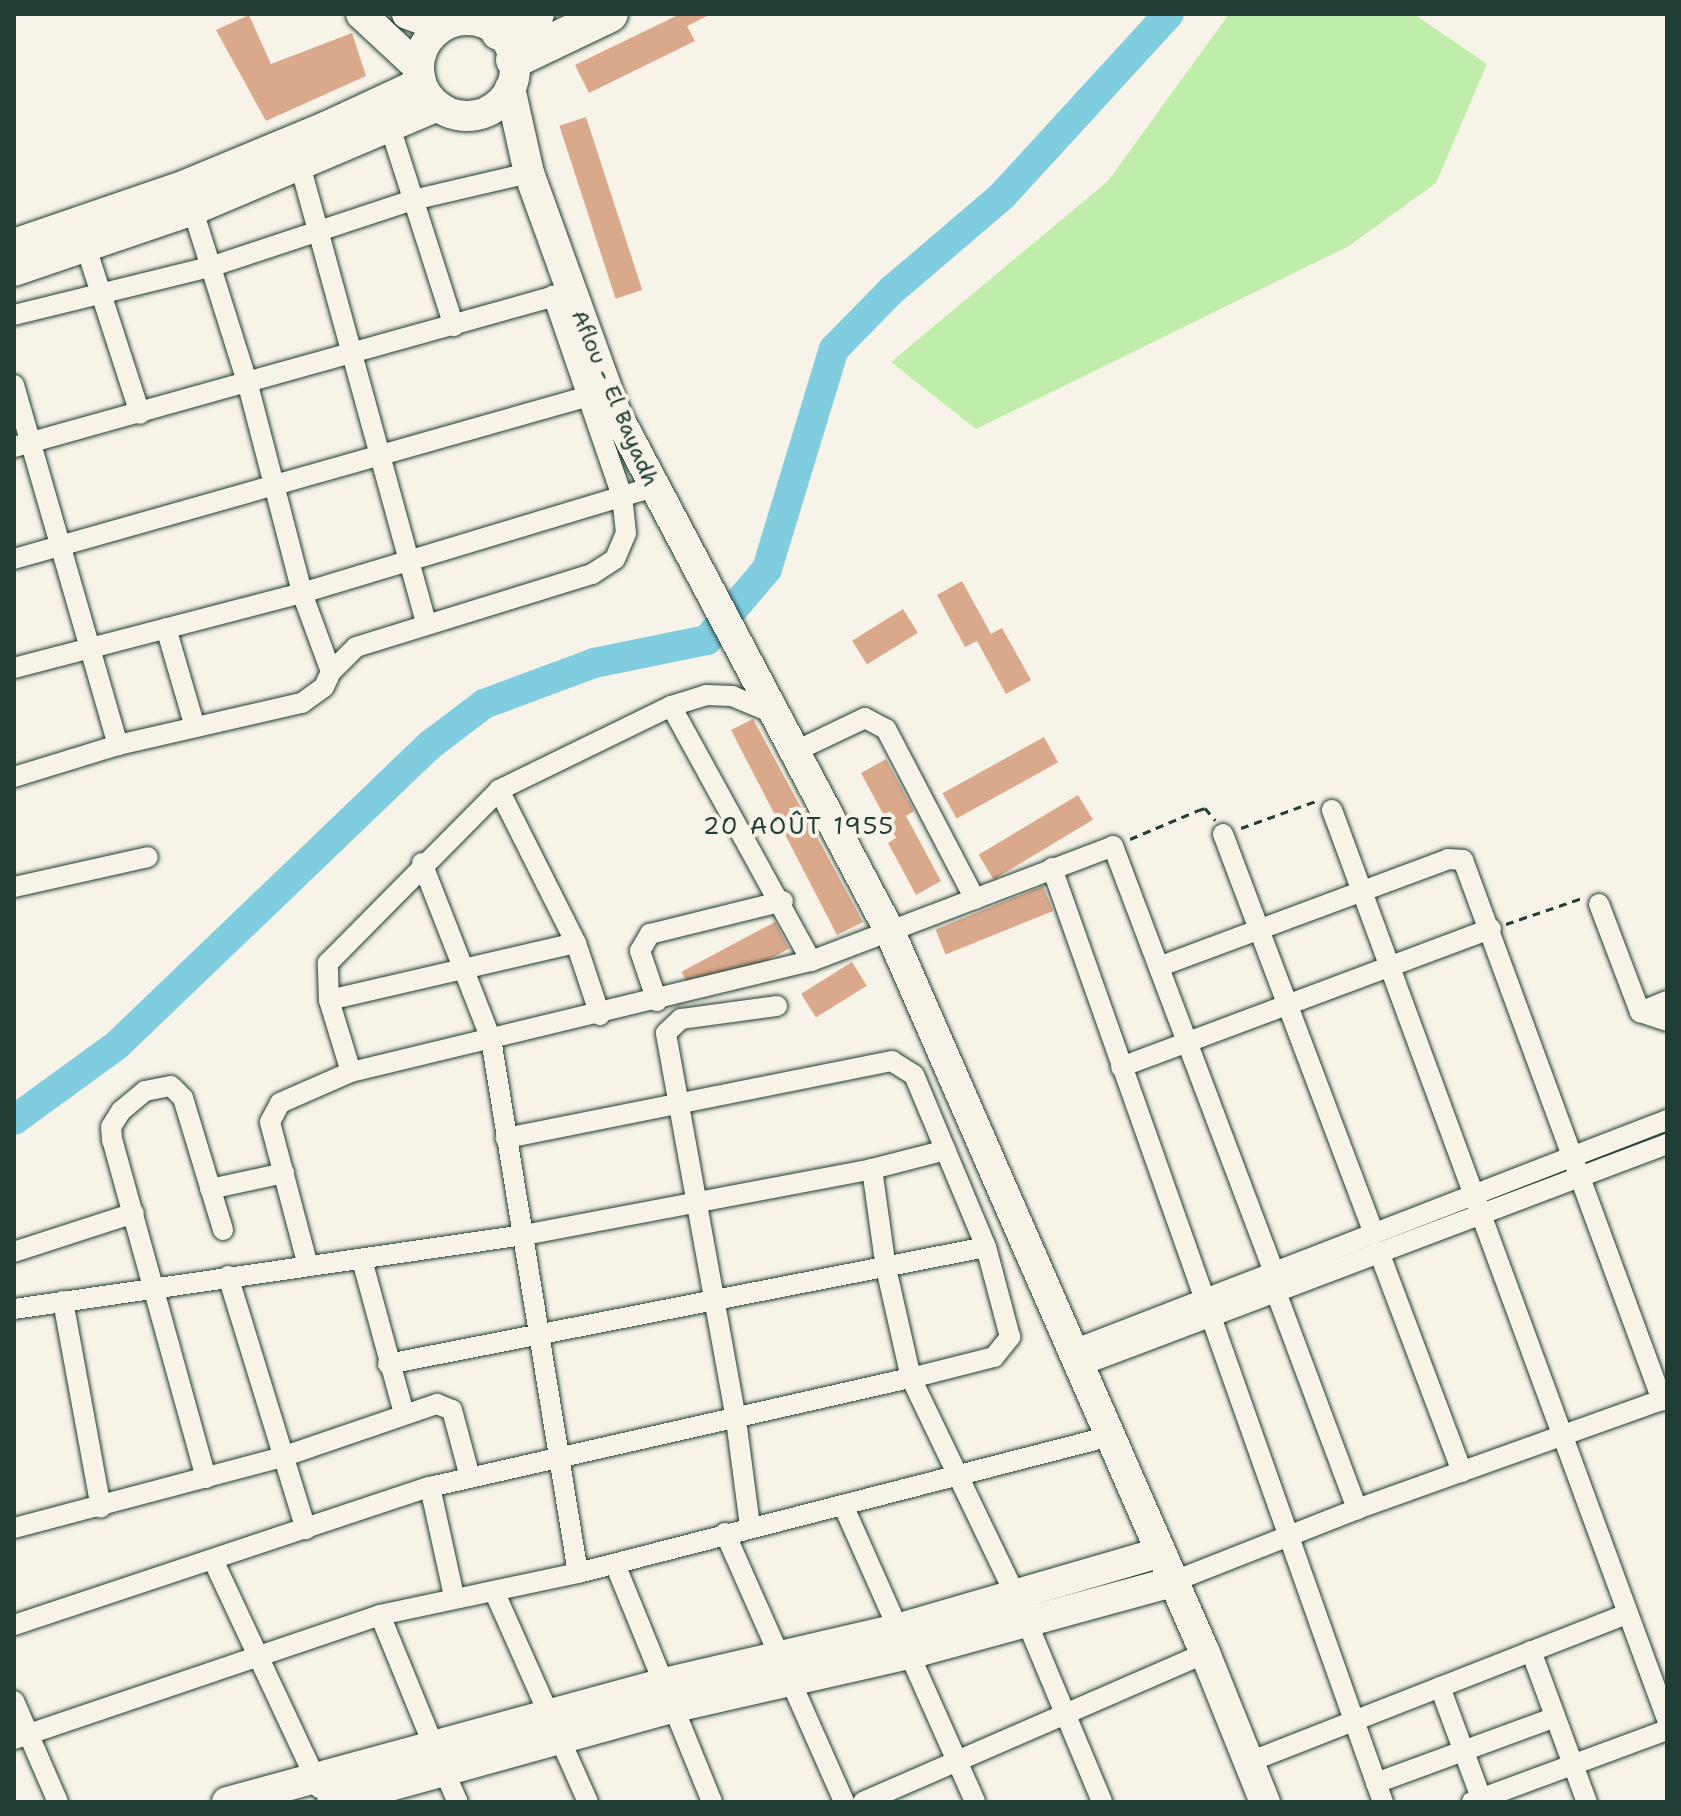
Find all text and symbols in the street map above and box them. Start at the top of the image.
street label: Aflou - El Bayadh [566,306,664,490]
district label: 20 AOÛT 1955 [703,813,895,841]

